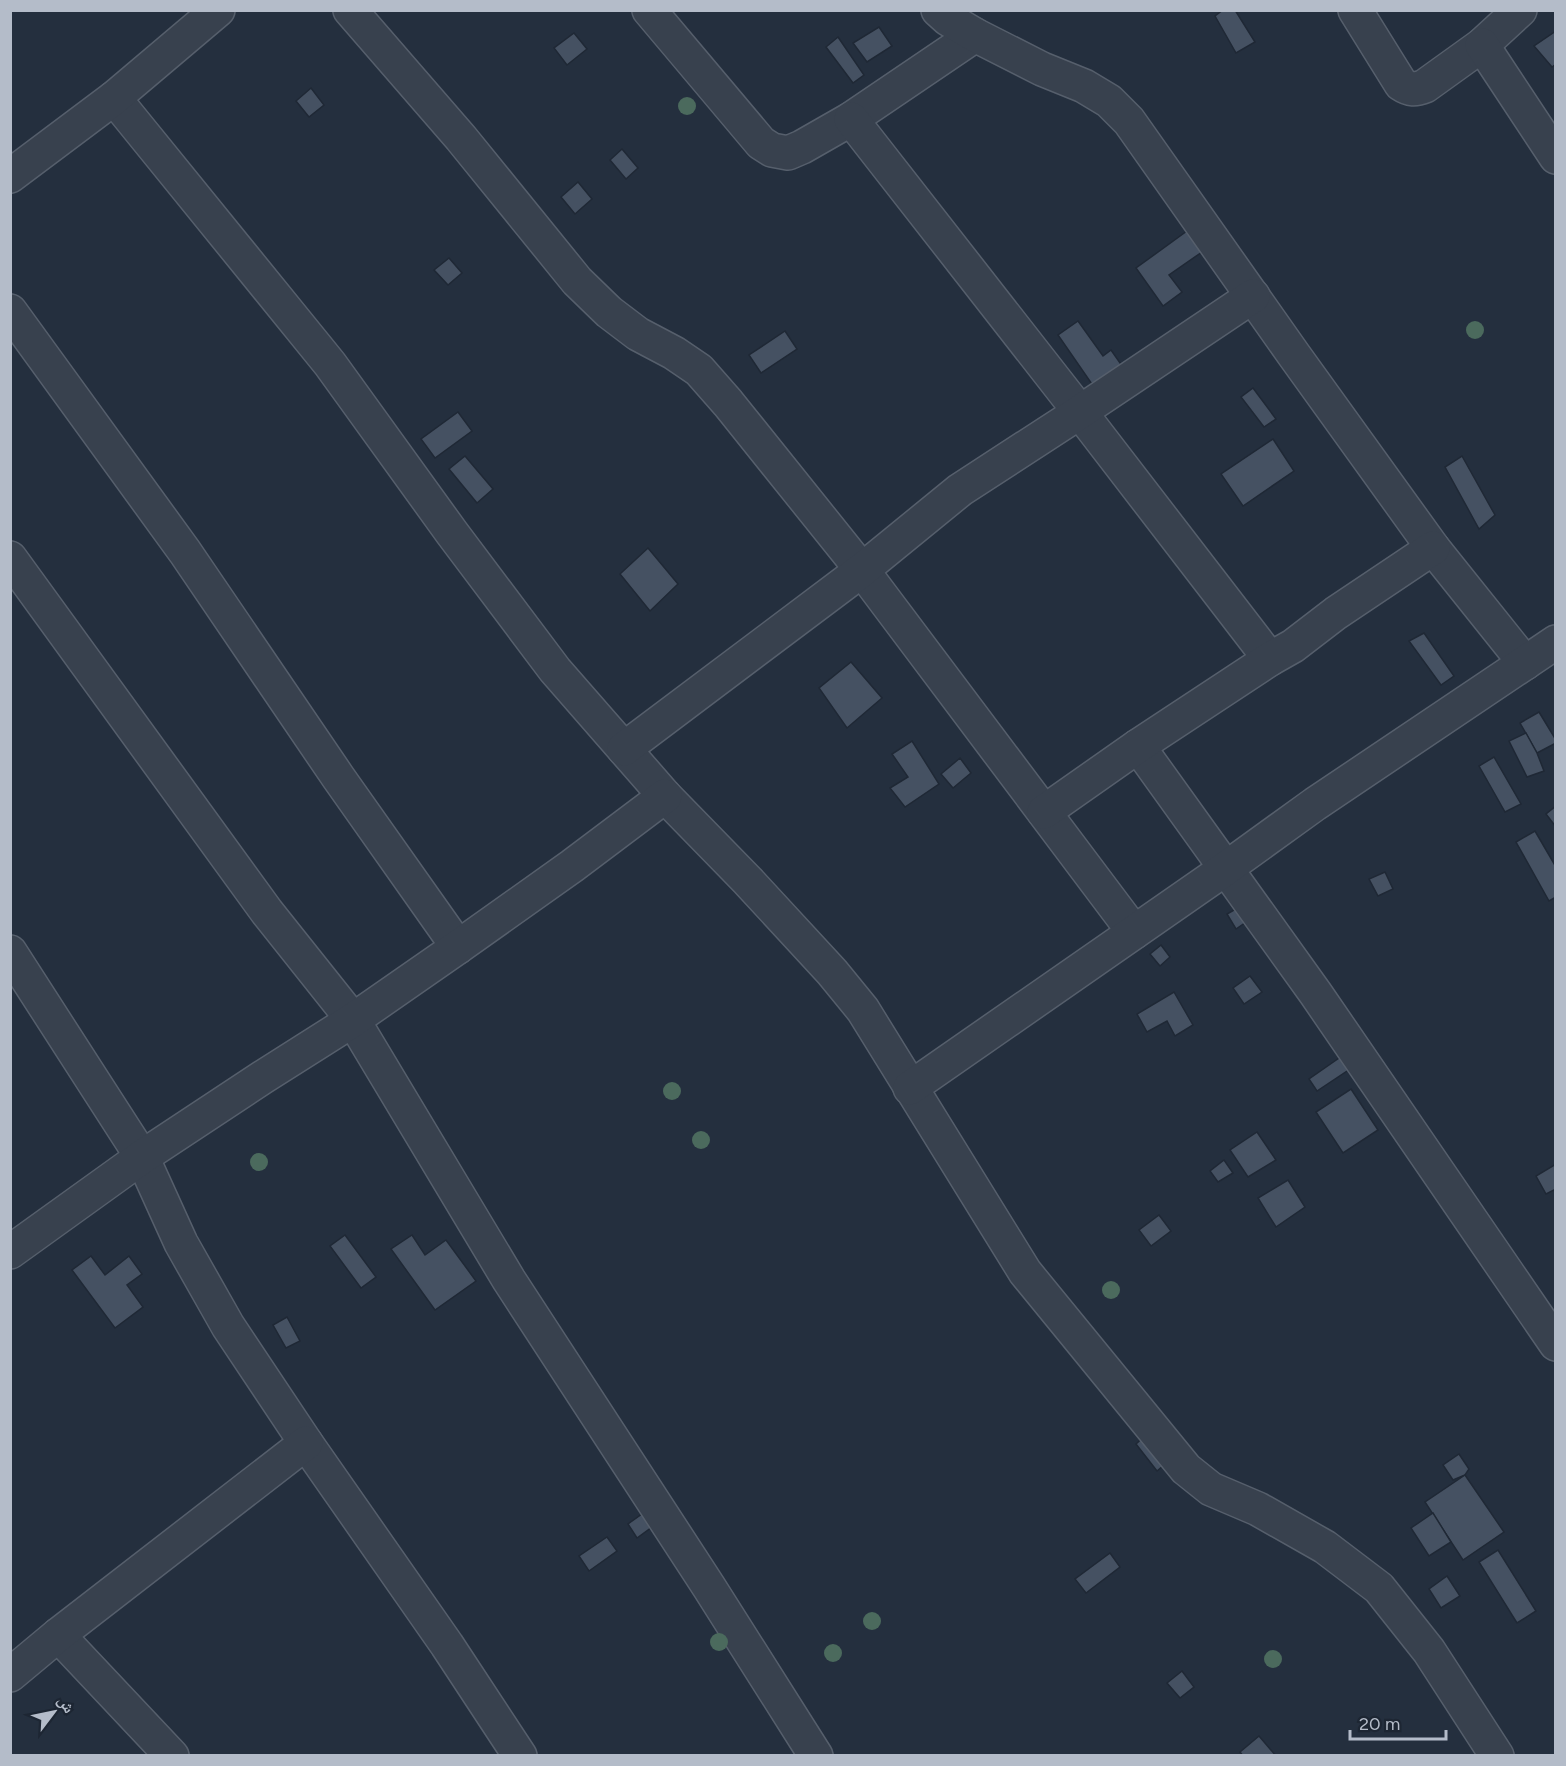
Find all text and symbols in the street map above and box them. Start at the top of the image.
north arrow [24,1682,84,1742]
text: ش [54,1692,79,1717]
scale bar [1350,1703,1446,1741]
text: 20 m [1359,1713,1400,1735]

